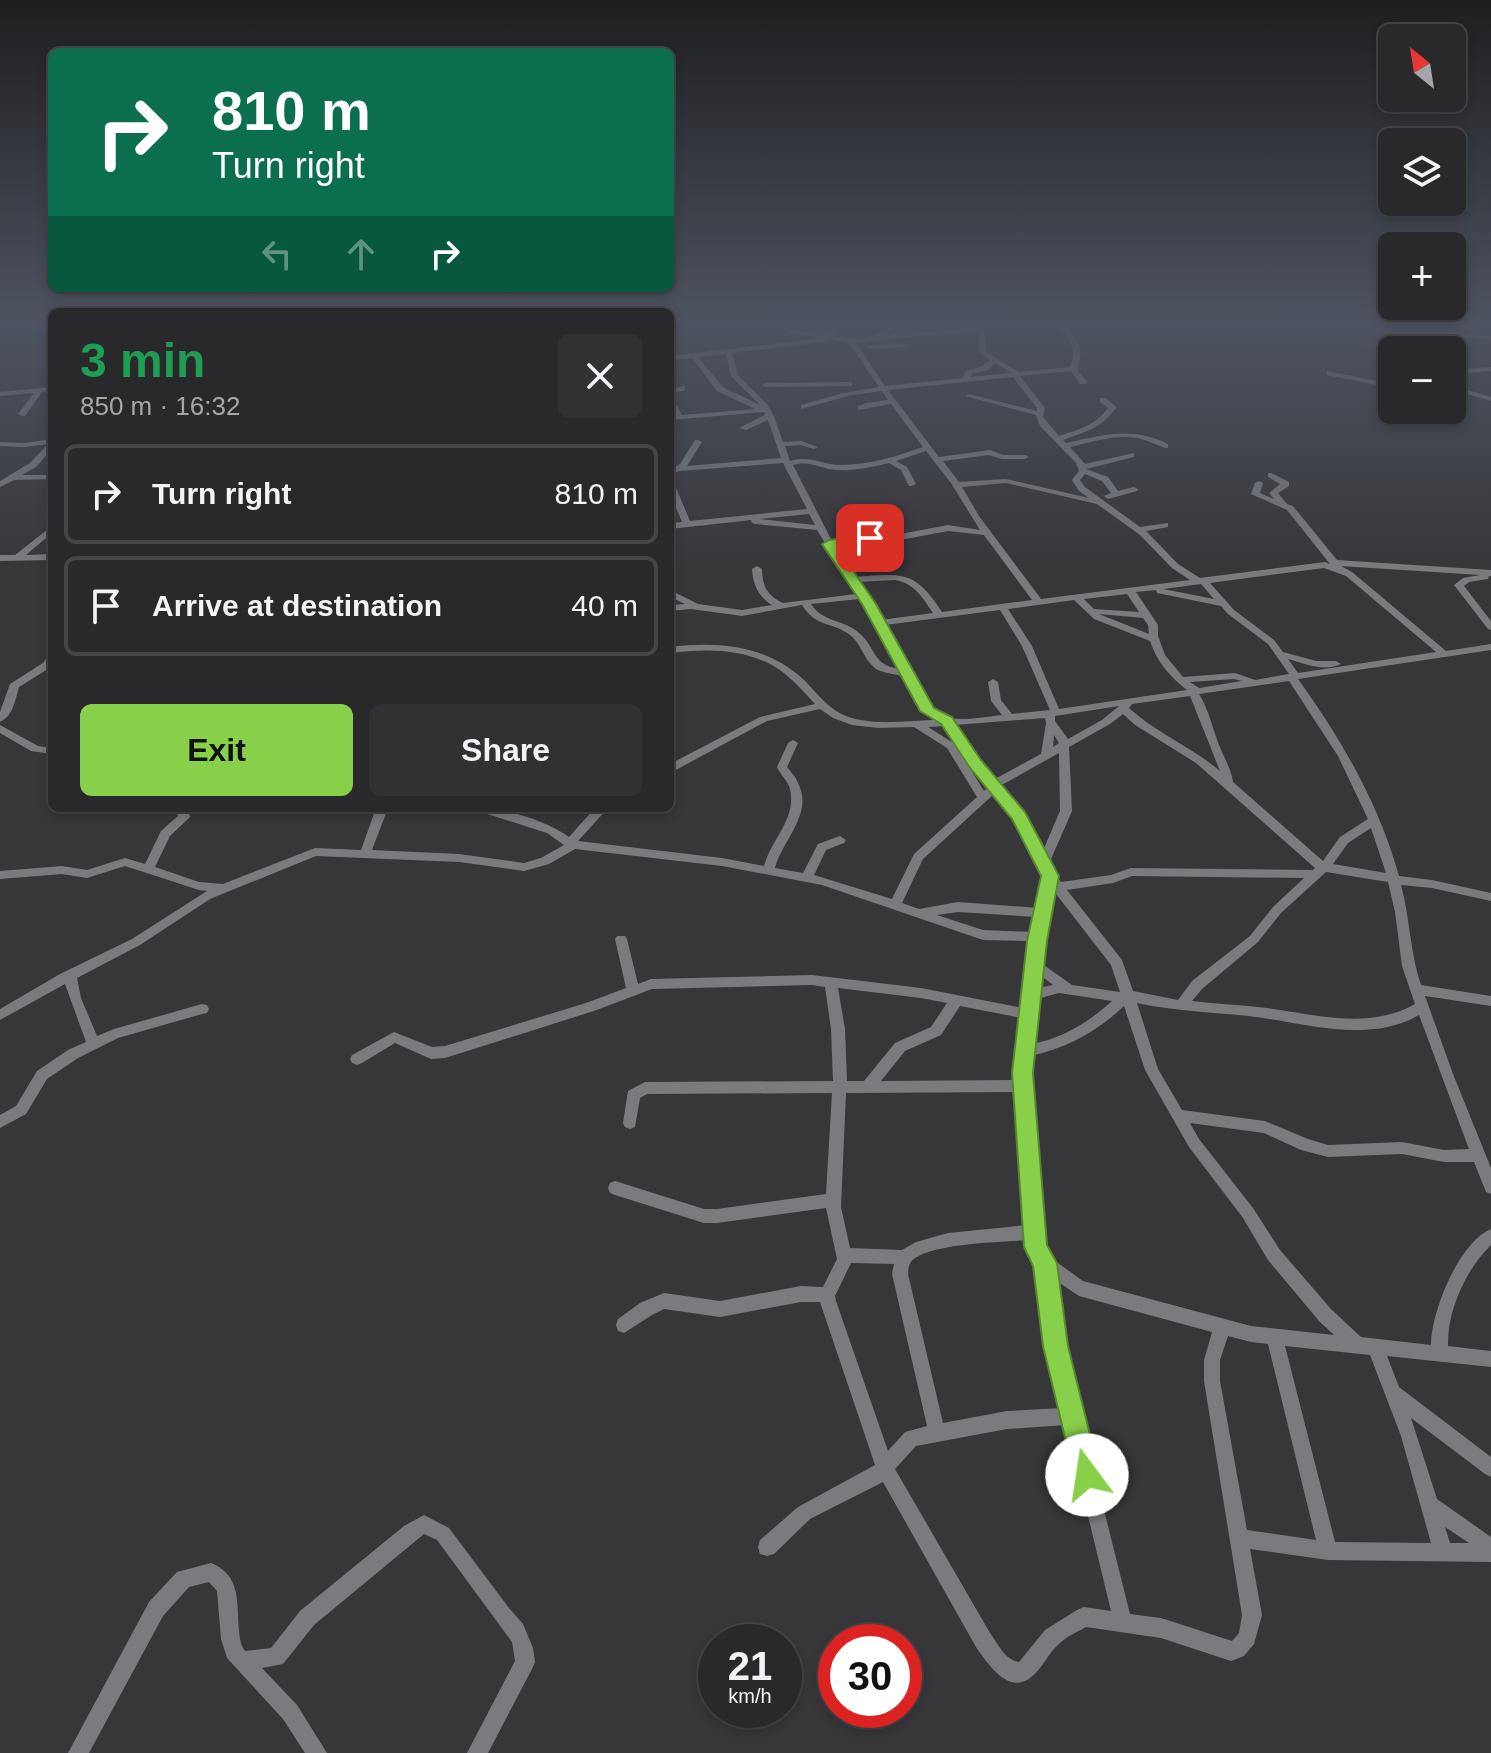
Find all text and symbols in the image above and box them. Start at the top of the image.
north arrow [1378,24,1466,112]
map controls [1378,24,1466,424]
text: 810 m [212,79,371,142]
icon: right [80,80,184,184]
button: layers [1378,128,1466,216]
text: Turn right [212,145,365,186]
icon: left [255,232,299,276]
icon: ahead [339,232,383,276]
icon: right [423,232,467,276]
button: + [1378,232,1466,320]
text: 3 min [80,334,205,387]
button: close [558,334,642,418]
button: − [1378,336,1466,424]
text: 850 m · 16:32 [80,391,240,421]
icon: right [84,472,128,516]
text: Turn right [152,477,291,510]
text: 810 m [555,477,638,510]
pin [836,504,904,572]
icon: arrive [848,516,892,560]
icon: arrive [84,584,128,628]
text: Arrive at destination [152,589,442,622]
text: 40 m [571,589,638,622]
button: Exit [80,704,353,796]
button: Share [369,704,642,796]
position arrow [1045,1433,1129,1517]
speed limit sign: 30 [818,1624,922,1728]
text: 21 [728,1644,772,1688]
text: km/h [728,1685,772,1707]

